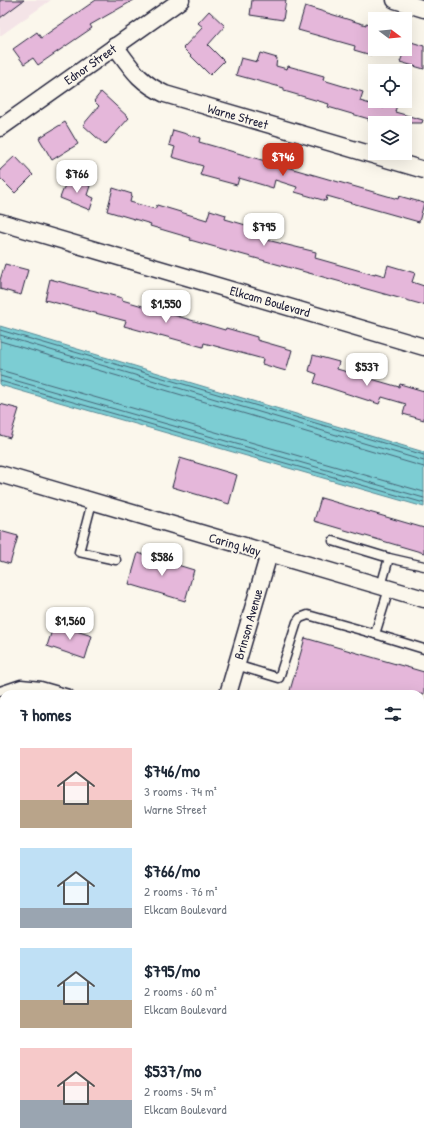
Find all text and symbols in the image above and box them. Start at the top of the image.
north arrow [368,12,412,56]
map controls [368,12,412,160]
street label: Ednor Street [60,39,120,89]
button: locate [368,64,412,108]
street label: Warne Street [206,99,271,133]
button: layers [368,116,412,160]
pin: $746 [259,143,307,177]
text: $746 [271,147,295,165]
pin: $766 [53,160,101,194]
text: $766 [65,164,89,182]
pin: $795 [240,213,288,247]
text: $795 [252,217,276,235]
street label: Elkcam Boulevard [228,281,312,321]
pin: $1,550 [133,290,199,324]
text: $1,550 [151,294,181,312]
pin: $537 [343,353,391,387]
text: $537 [355,357,379,375]
street label: Caring Way [207,528,264,560]
pin: $586 [138,543,186,577]
text: $586 [151,547,173,565]
street label: Brinson Avenue [229,587,267,661]
pin: $1,560 [37,607,103,641]
text: $1,560 [55,611,85,629]
text: 7 homes [20,703,71,726]
icon: filters [382,703,404,725]
text: $746/mo [144,759,200,782]
icon: home [52,764,100,812]
text: 3 rooms · 74 m² [144,782,217,800]
text: Warne Street [144,800,206,818]
text: $766/mo [144,859,200,882]
icon: home [52,864,100,912]
text: 2 rooms · 76 m² [144,882,217,900]
text: Elkcam Boulevard [144,900,227,918]
text: $795/mo [144,959,200,982]
icon: home [52,964,100,1012]
text: 2 rooms · 60 m² [144,982,217,1000]
text: Elkcam Boulevard [144,1000,227,1018]
text: $537/mo [144,1059,201,1082]
icon: home [52,1064,100,1112]
text: 2 rooms · 54 m² [144,1082,216,1100]
text: Elkcam Boulevard [144,1100,227,1118]

